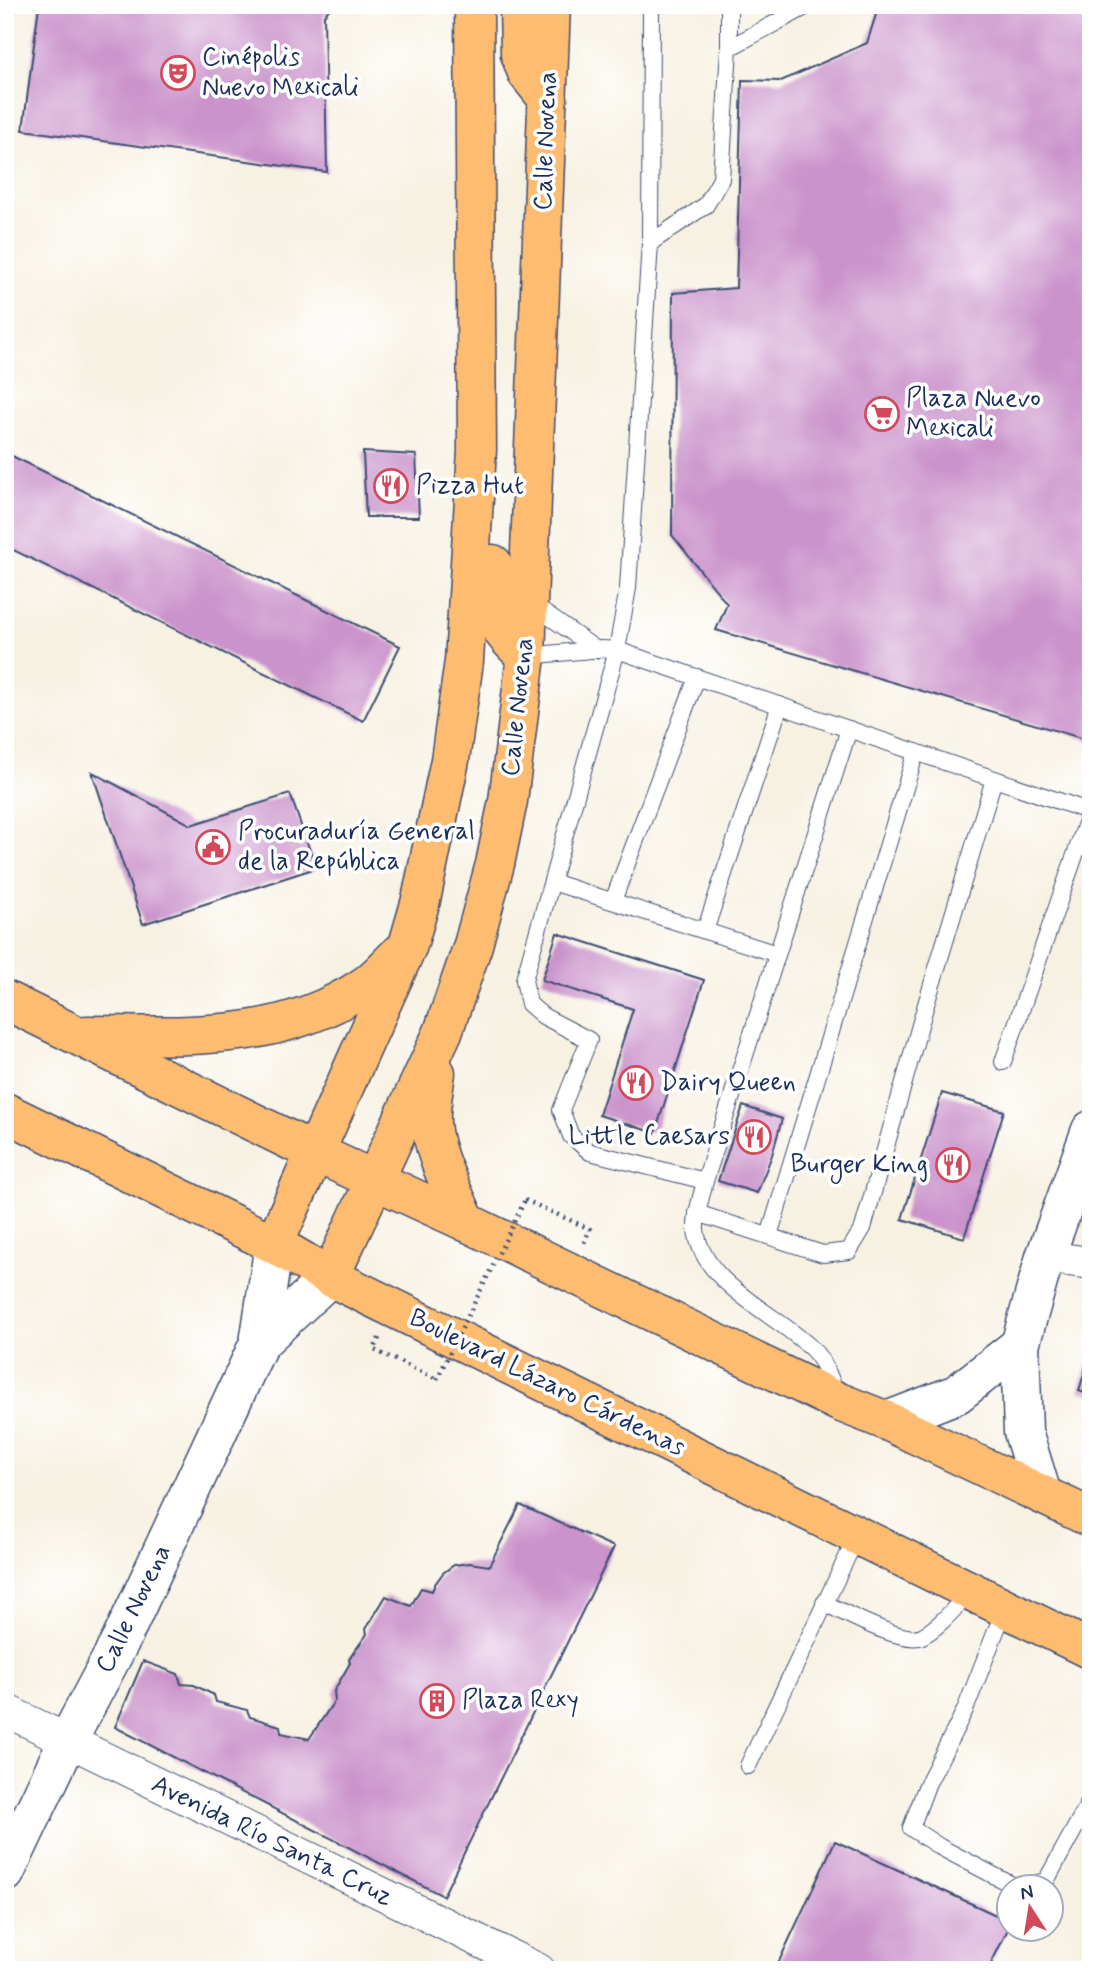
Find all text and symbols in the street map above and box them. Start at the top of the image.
place label: Cinépolis Nuevo Mexicali [202,41,359,105]
theatre icon: Cinépolis Nuevo Mexicali [159,54,197,92]
street label: Calle Novena [527,71,565,211]
place label: Plaza Nuevo Mexicali [906,382,1041,446]
supermarket icon: Plaza Nuevo Mexicali [863,395,901,433]
restaurant icon: Pizza Hut [372,467,410,505]
place label: Pizza Hut [416,469,524,503]
street label: Calle Novena [494,636,542,778]
place label: Procuraduría General de la República [238,815,475,879]
public building icon: Procuraduría General de la República [194,828,232,866]
restaurant icon: Dairy Queen [617,1064,655,1102]
place label: Dairy Queen [660,1066,796,1100]
restaurant icon: Little Caesars [735,1118,773,1156]
place label: Little Caesars [569,1120,730,1154]
restaurant icon: Burger King [934,1146,972,1184]
place label: Burger King [790,1148,928,1184]
street label: Boulevard Lázaro Cárdenas [403,1301,691,1465]
street label: Calle Novena [88,1539,180,1679]
building icon: Plaza Rexy [418,1682,456,1720]
place label: Plaza Rexy [462,1684,579,1718]
street label: Avenida Río Santa Cruz [146,1768,398,1914]
north arrow [995,1874,1064,1944]
text: N [1018,1879,1036,1906]

